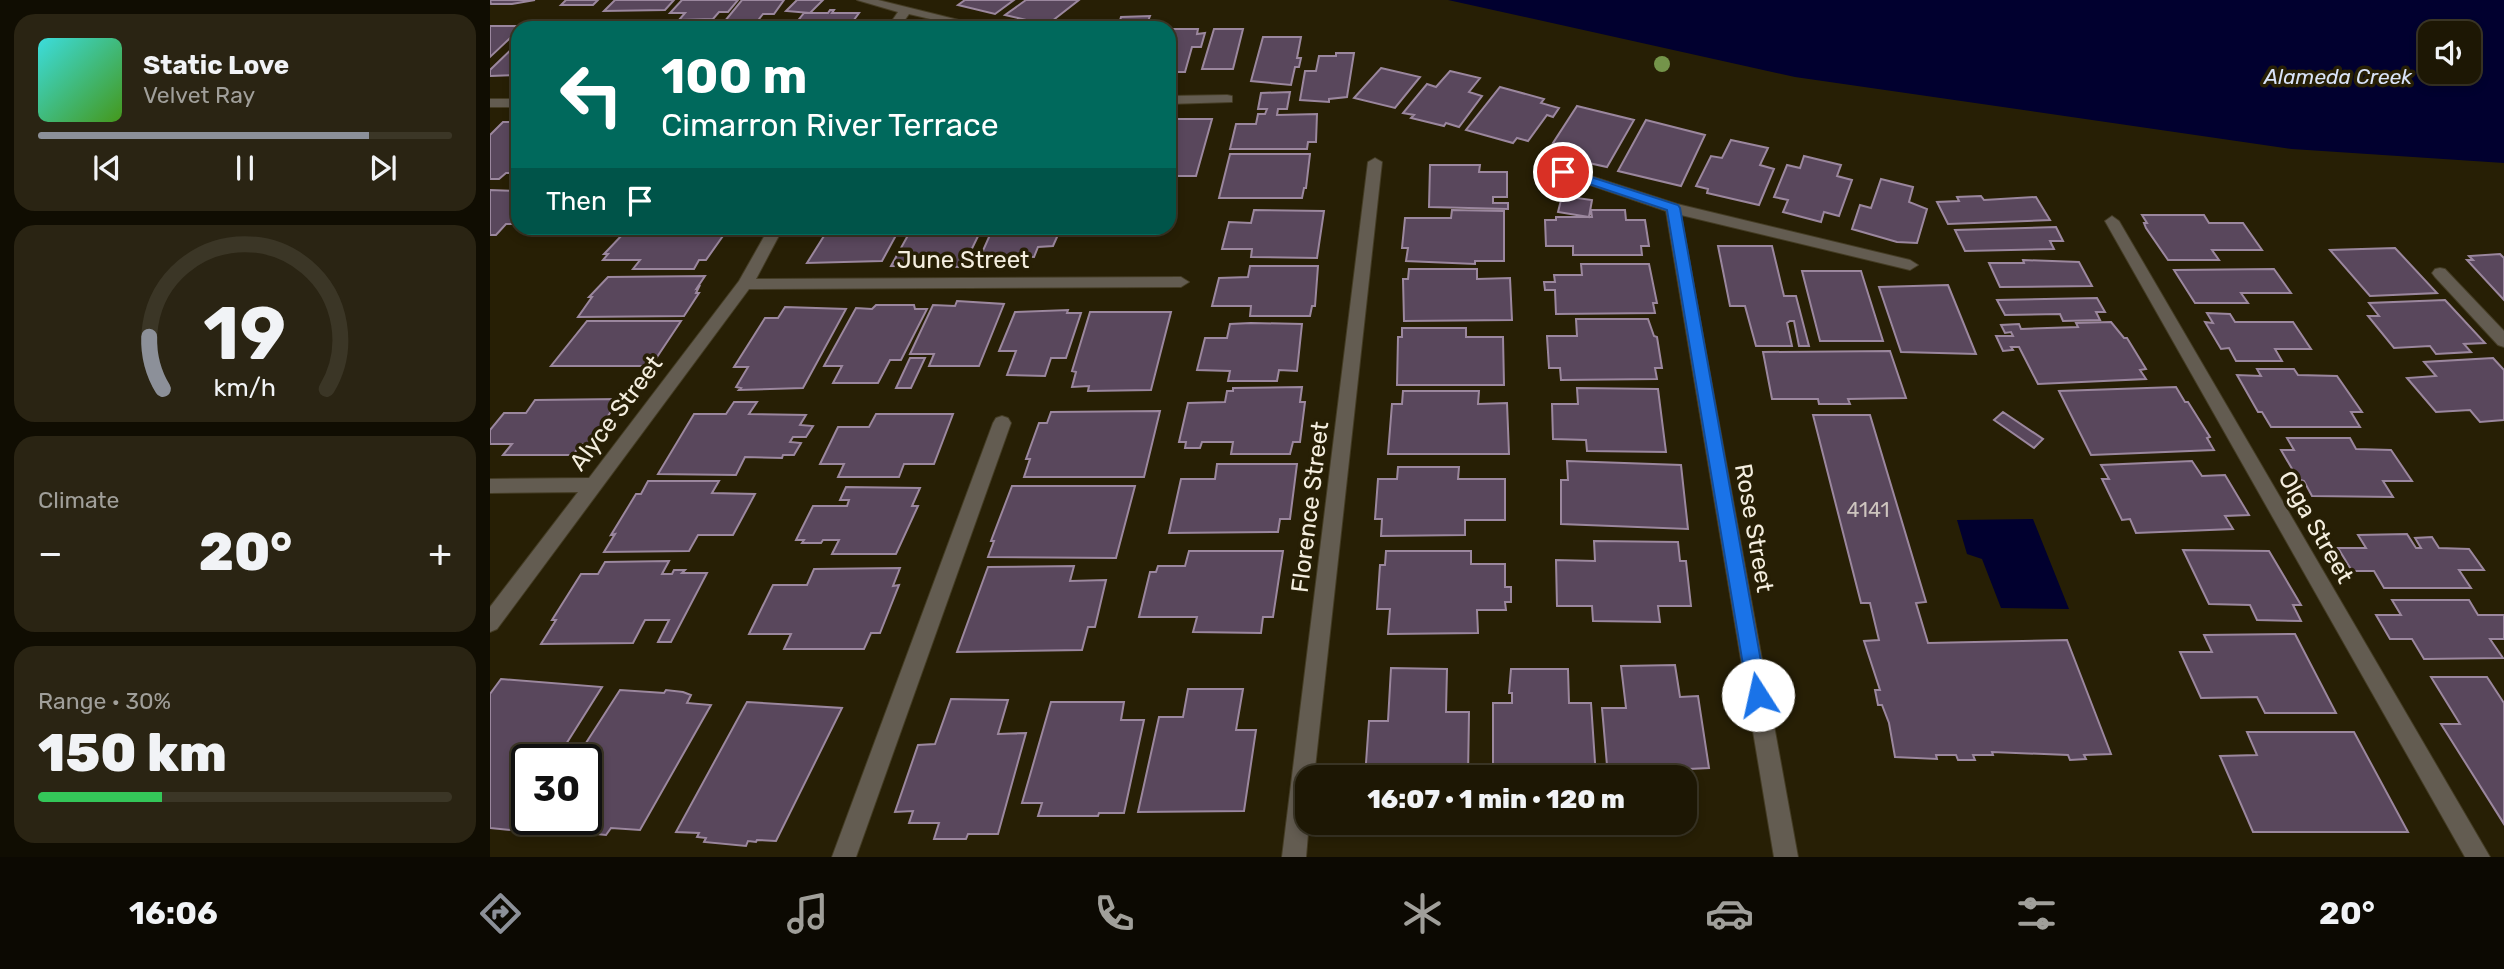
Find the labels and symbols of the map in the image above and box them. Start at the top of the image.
water label: Alameda Creek [2263,64,2413,89]
pin [1533,142,1593,202]
street label: June Street [897,246,1029,274]
street label: Alyce Street [564,350,668,476]
street label: Florence Street [1286,420,1334,594]
street label: Rose Street [1729,461,1779,595]
street label: Olga Street [2273,466,2359,588]
house number: 4141 [1846,497,1890,522]
position arrow [1721,658,1795,732]
speed limit sign: 30 [511,744,602,835]

